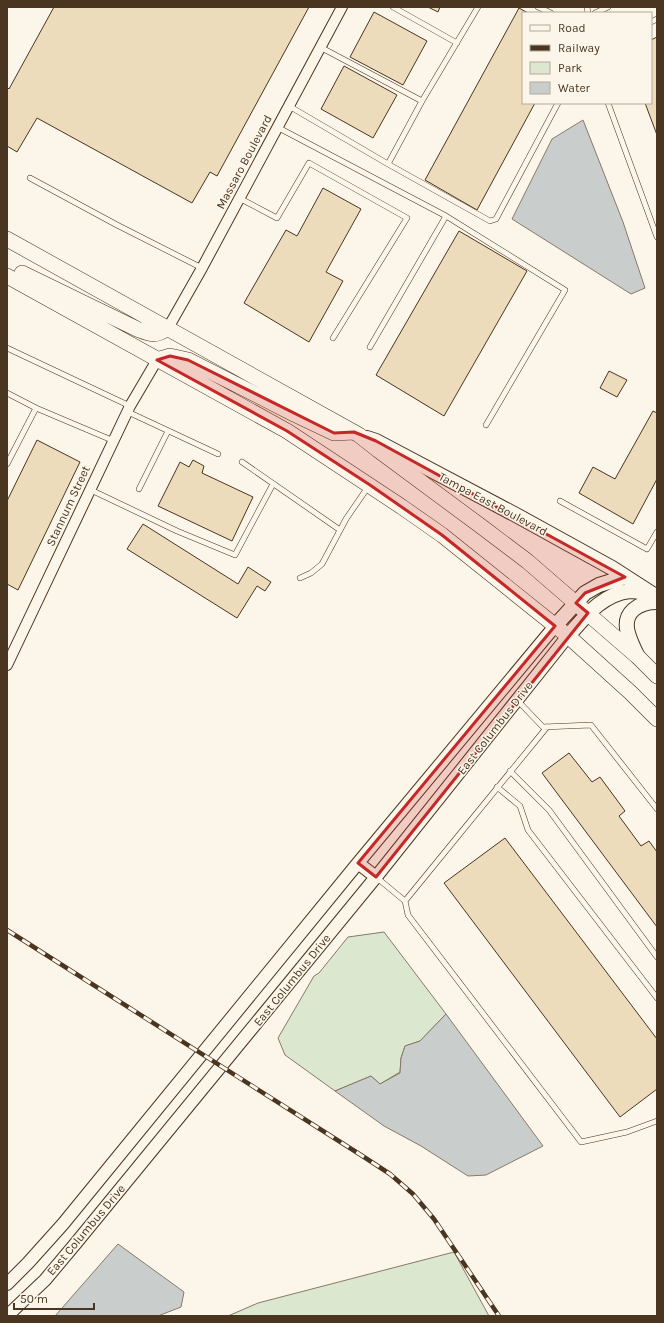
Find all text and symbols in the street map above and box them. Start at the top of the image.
legend [522,12,652,104]
text: Road [558,21,586,35]
text: Railway [558,41,600,55]
text: Park [558,61,583,75]
text: Water [558,81,591,95]
street label: Massaro Boulevard [213,113,275,211]
street label: Stannum Street [43,463,93,548]
street label: Tampa East Boulevard [436,469,550,539]
street label: East Columbus Drive [454,679,536,777]
street label: East Columbus Drive [251,931,333,1029]
street label: East Columbus Drive [44,1182,128,1278]
scale bar [14,1285,94,1311]
text: 50 m [20,1292,48,1306]

